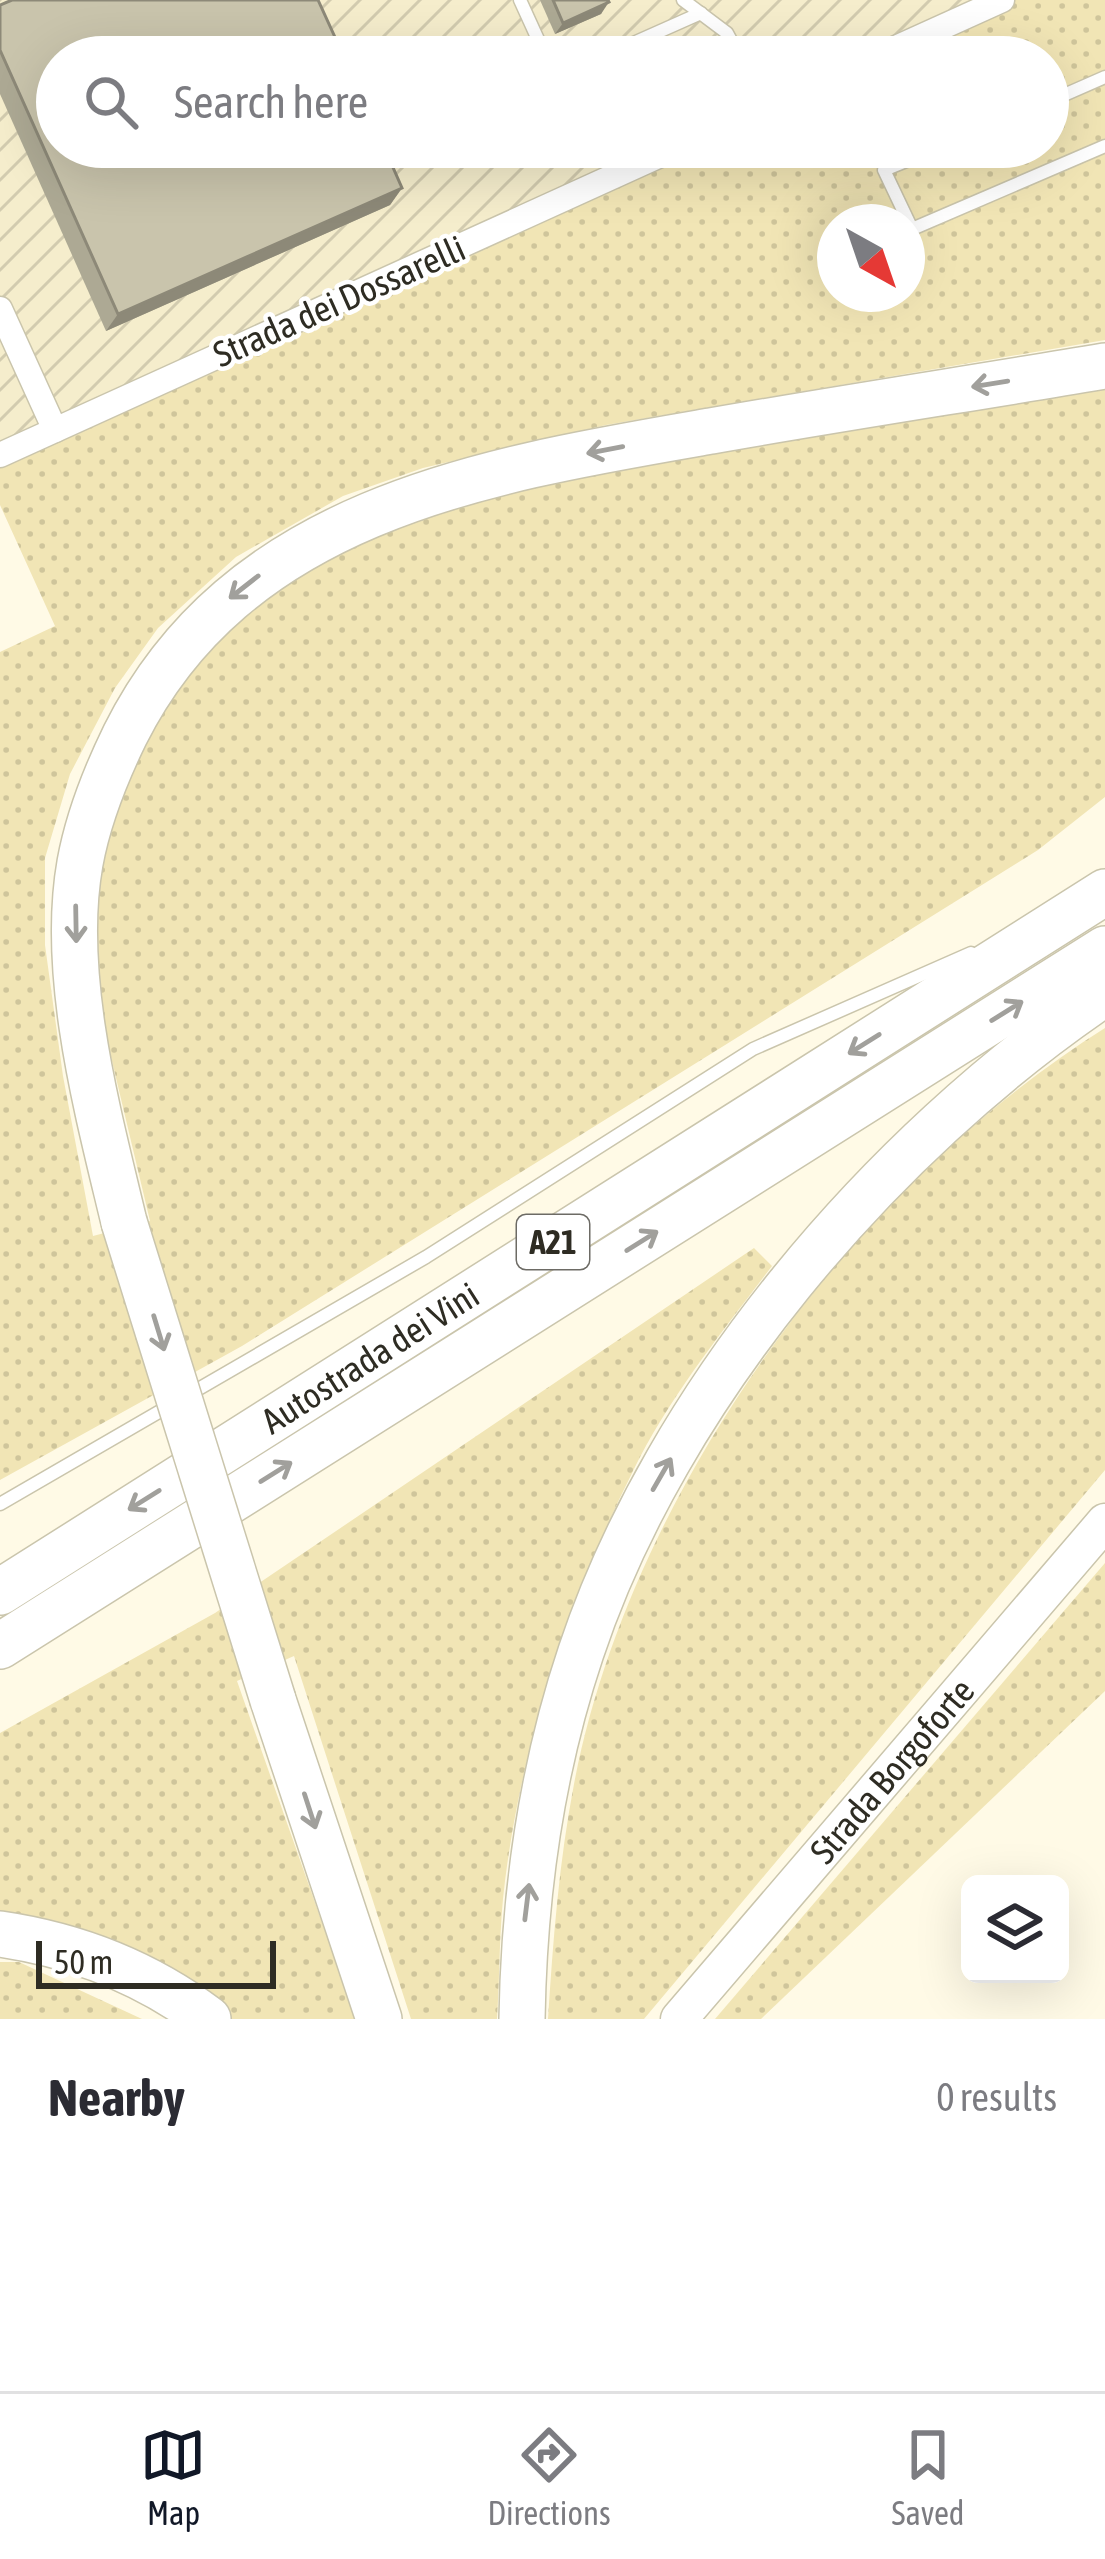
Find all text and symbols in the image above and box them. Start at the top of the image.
search box [36,36,1069,168]
icon: search [78,69,144,135]
text: Search here [174,76,368,128]
north arrow [817,204,925,312]
street label: Strada dei Dossarelli [207,227,471,375]
one-way arrow [971,374,1010,397]
one-way arrow [586,440,625,462]
one-way arrow [229,573,261,600]
one-way arrow [65,904,88,943]
one-way arrow [989,998,1023,1023]
one-way arrow [848,1032,882,1057]
road number: A21 [517,1215,589,1269]
one-way arrow [624,1229,658,1253]
street label: Autostrada dei Vini [254,1273,486,1442]
one-way arrow [149,1314,171,1352]
one-way arrow [651,1457,675,1492]
one-way arrow [259,1459,293,1484]
one-way arrow [128,1488,162,1512]
street label: Strada Borgoforte [801,1670,982,1872]
one-way arrow [301,1791,323,1829]
map controls [961,1875,1069,1983]
button: layers [961,1875,1069,1983]
one-way arrow [516,1883,539,1922]
scale bar [36,1935,276,1988]
text: 50 m [54,1943,113,1981]
text: Nearby [48,2068,185,2127]
text: 0 results [936,2075,1057,2119]
tab: Map [140,2422,206,2532]
tab: Directions [487,2422,611,2532]
tab: Saved [892,2422,964,2532]

